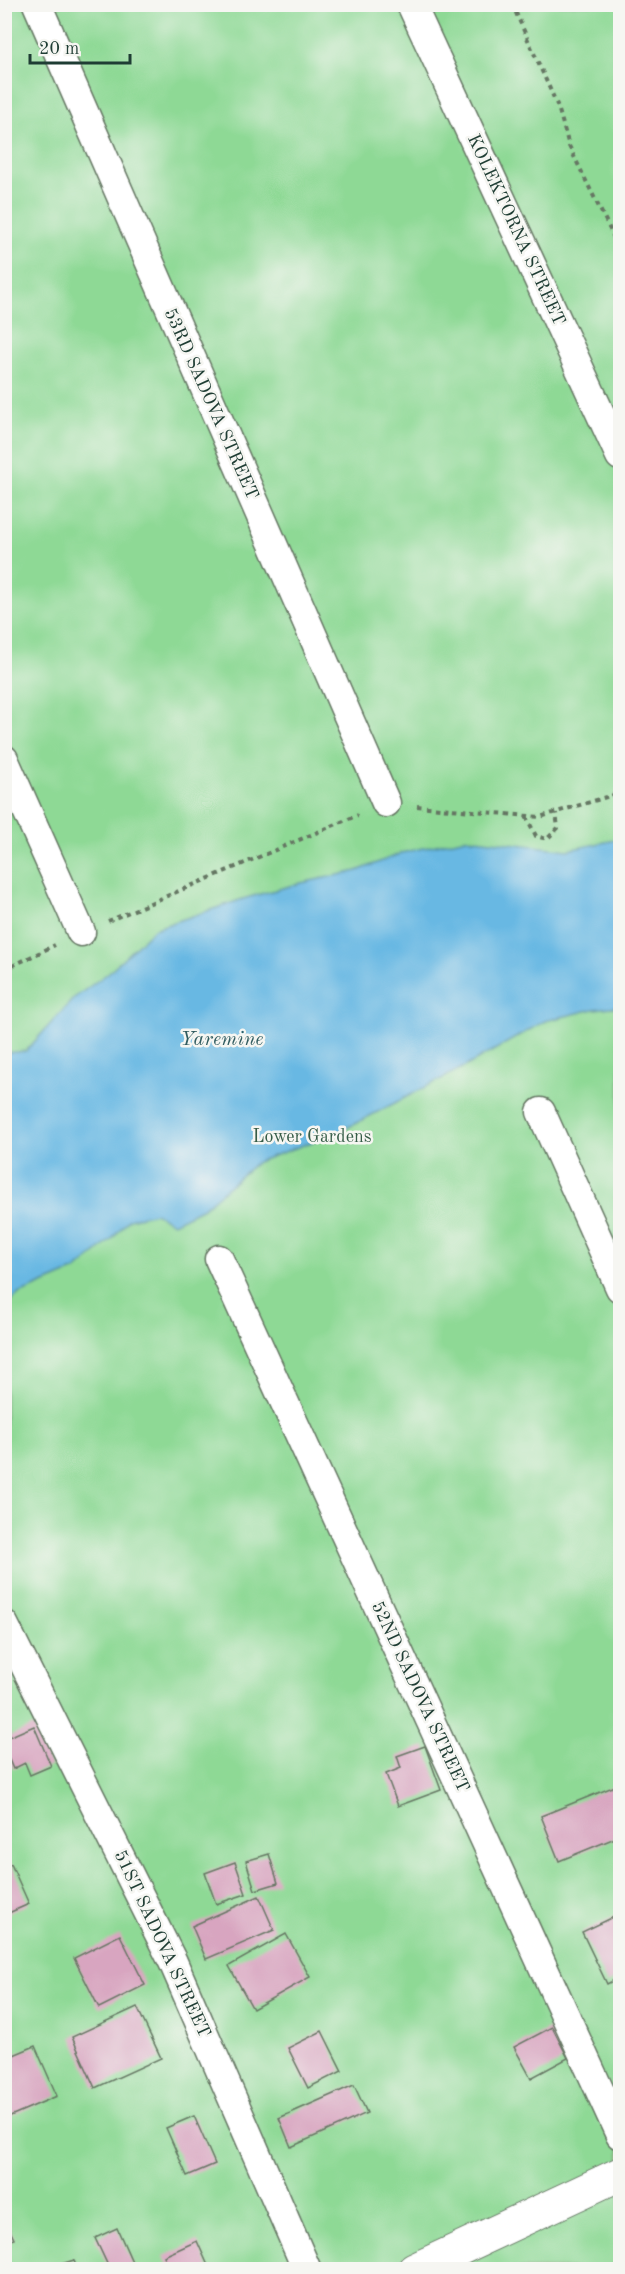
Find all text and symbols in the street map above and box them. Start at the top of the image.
scale bar [30,27,130,65]
text: 20 m [39,40,79,58]
street label: KOLEKTORNA STREET [464,132,568,328]
street label: 53RD SADOVA STREET [161,306,261,502]
water label: Yaremine [180,1030,264,1050]
park label: Lower Gardens [253,1128,372,1146]
street label: 52ND SADOVA STREET [368,1599,472,1795]
street label: 51ST SADOVA STREET [111,1848,213,2040]

